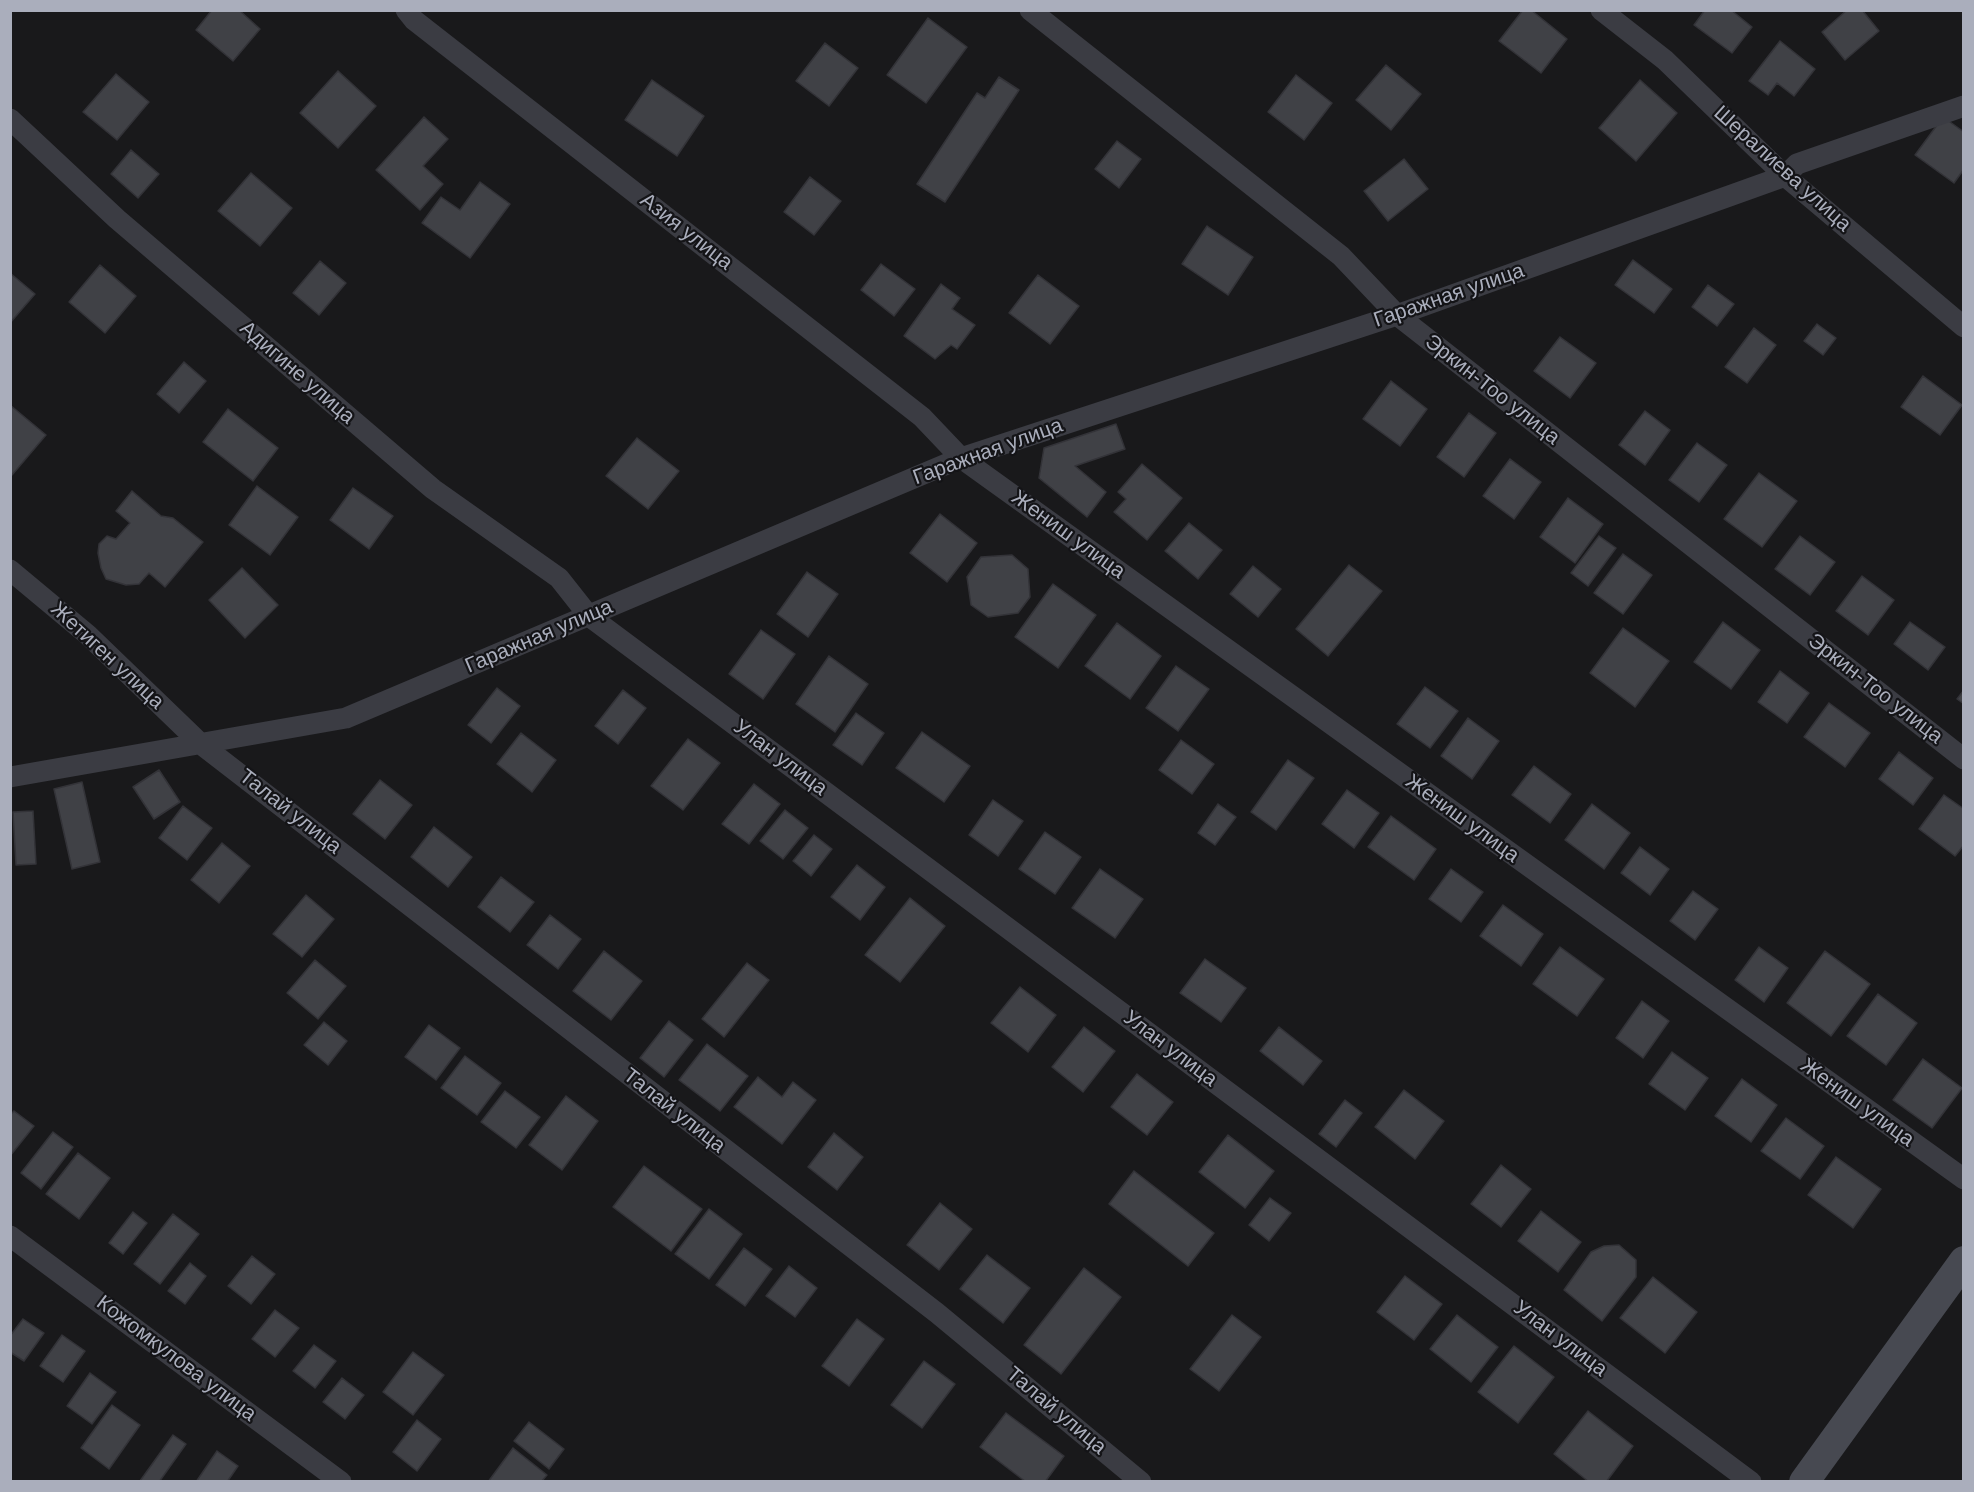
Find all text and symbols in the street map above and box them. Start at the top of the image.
street label: Шералиева улица [1708,101,1856,237]
street label: Азия улица [635,188,737,276]
street label: Гаражная улица [1370,258,1528,334]
street label: Адигине улица [234,316,360,430]
street label: Эркин-Тоо улица [1419,329,1565,451]
street label: Гаражная улица [910,413,1066,491]
street label: Жениш улица [1006,485,1130,585]
street label: Гаражная улица [462,595,616,679]
street label: Жетиген улица [45,597,169,715]
street label: Эркин-Тоо улица [1802,628,1948,750]
street label: Улан улица [728,715,832,801]
street label: Талай улица [234,764,346,860]
street label: Жениш улица [1400,769,1524,869]
street label: Улан улица [1118,1006,1222,1092]
street label: Жениш улица [1795,1053,1919,1153]
street label: Талай улица [618,1063,730,1159]
street label: Кожомкулова улица [91,1291,261,1427]
street label: Улан улица [1508,1296,1612,1382]
street label: Талай улица [1001,1362,1111,1460]

